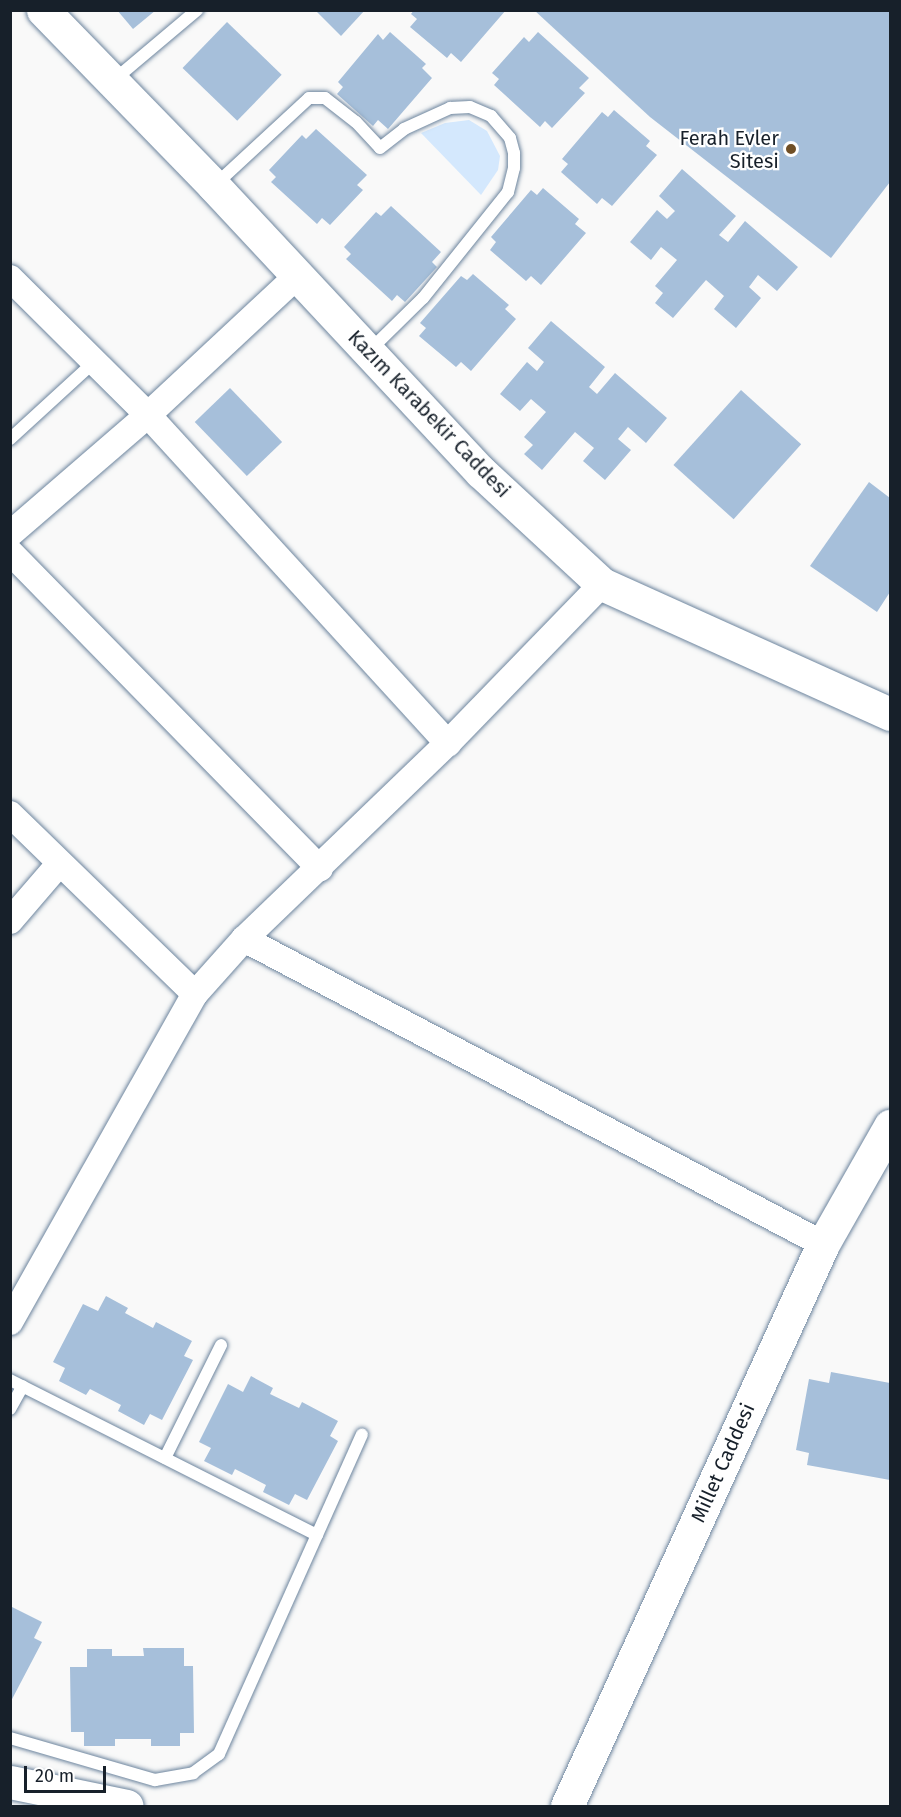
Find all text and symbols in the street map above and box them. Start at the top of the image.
place label: Ferah Evler Sitesi [680,126,779,173]
marker: Ferah Evler Sitesi [784,142,798,156]
street label: Kazım Karabekir Caddesi [343,325,515,503]
street label: Millet Caddesi [686,1400,760,1526]
scale bar [27,1754,110,1792]
text: 20 m [35,1765,74,1787]

